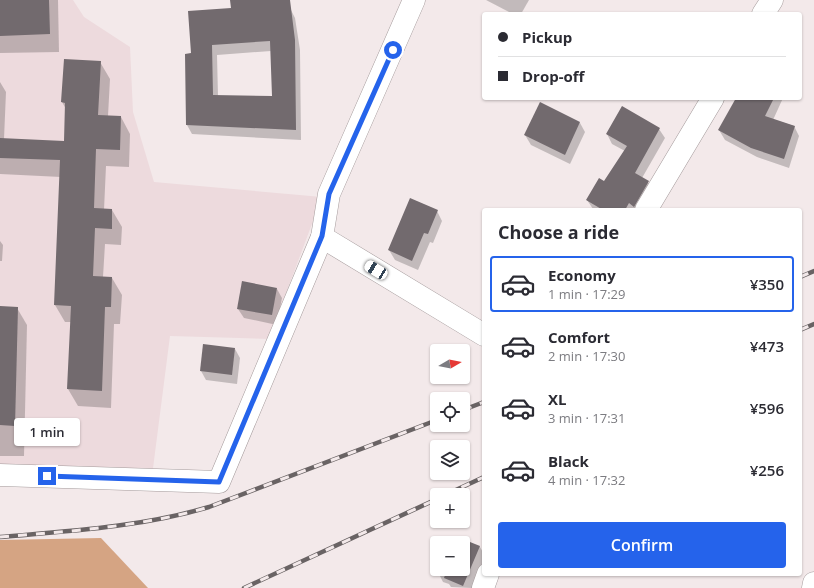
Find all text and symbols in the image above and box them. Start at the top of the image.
text: Pickup [522,27,572,47]
route start [384,41,402,59]
text: Drop-off [522,66,584,86]
text: Choose a ride [498,220,619,244]
car [363,259,389,281]
text: Economy [548,265,616,285]
icon: car [500,266,536,302]
text: ¥350 [750,274,784,294]
text: 1 min · 17:29 [548,285,625,303]
text: Comfort [548,327,610,347]
icon: car [500,328,536,364]
text: ¥473 [750,336,784,356]
north arrow [430,344,470,384]
map controls [430,344,470,576]
text: 2 min · 17:30 [548,347,625,365]
text: XL [548,389,566,409]
icon: car [500,390,536,426]
button: locate [430,392,470,432]
text: ¥596 [750,398,784,418]
text: 3 min · 17:31 [548,409,625,427]
callout: 1 min [14,418,80,446]
text: 1 min [29,423,65,441]
button: layers [430,440,470,480]
text: Black [548,451,589,471]
icon: car [500,452,536,488]
text: ¥256 [750,460,784,480]
route end [38,467,56,485]
text: 4 min · 17:32 [548,471,625,489]
button: + [430,488,470,528]
button: Confirm [498,522,786,568]
button: − [430,536,470,576]

